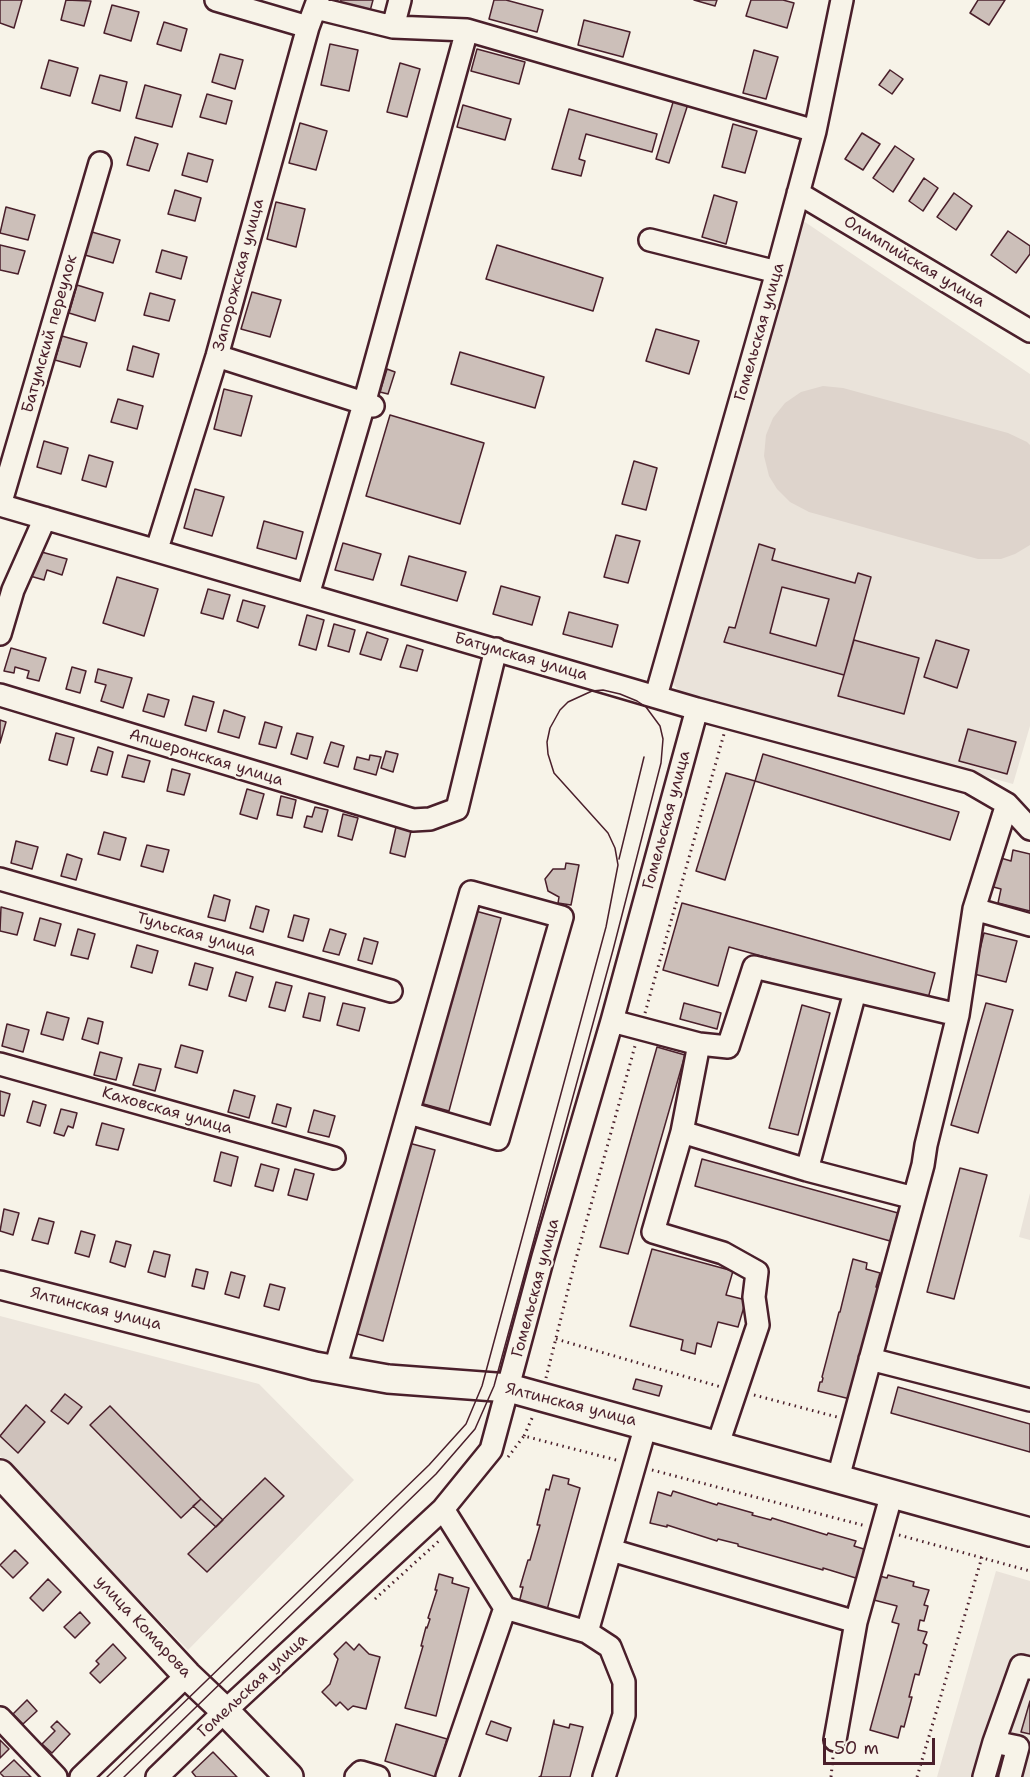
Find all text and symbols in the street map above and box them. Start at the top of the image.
street label: Запорожская улица [209,197,269,353]
street label: Олимпийская улица [840,212,988,312]
street label: Батумский переулок [18,253,82,415]
street label: Гомельская улица [731,261,789,403]
street label: Батумская улица [452,629,590,685]
street label: Апшеронская улица [127,725,285,791]
street label: Гомельская улица [639,749,695,891]
street label: Тульская улица [134,909,258,961]
street label: Каховская улица [100,1083,234,1139]
street label: Гомельская улица [508,1217,564,1359]
street label: Ялтинская улица [29,1283,163,1335]
street label: Ялтинская улица [504,1379,638,1431]
street label: улица Комарова [91,1572,195,1682]
street label: Гомельская улица [194,1630,312,1742]
scale bar [826,1726,938,1764]
text: 50 m [834,1736,879,1760]

